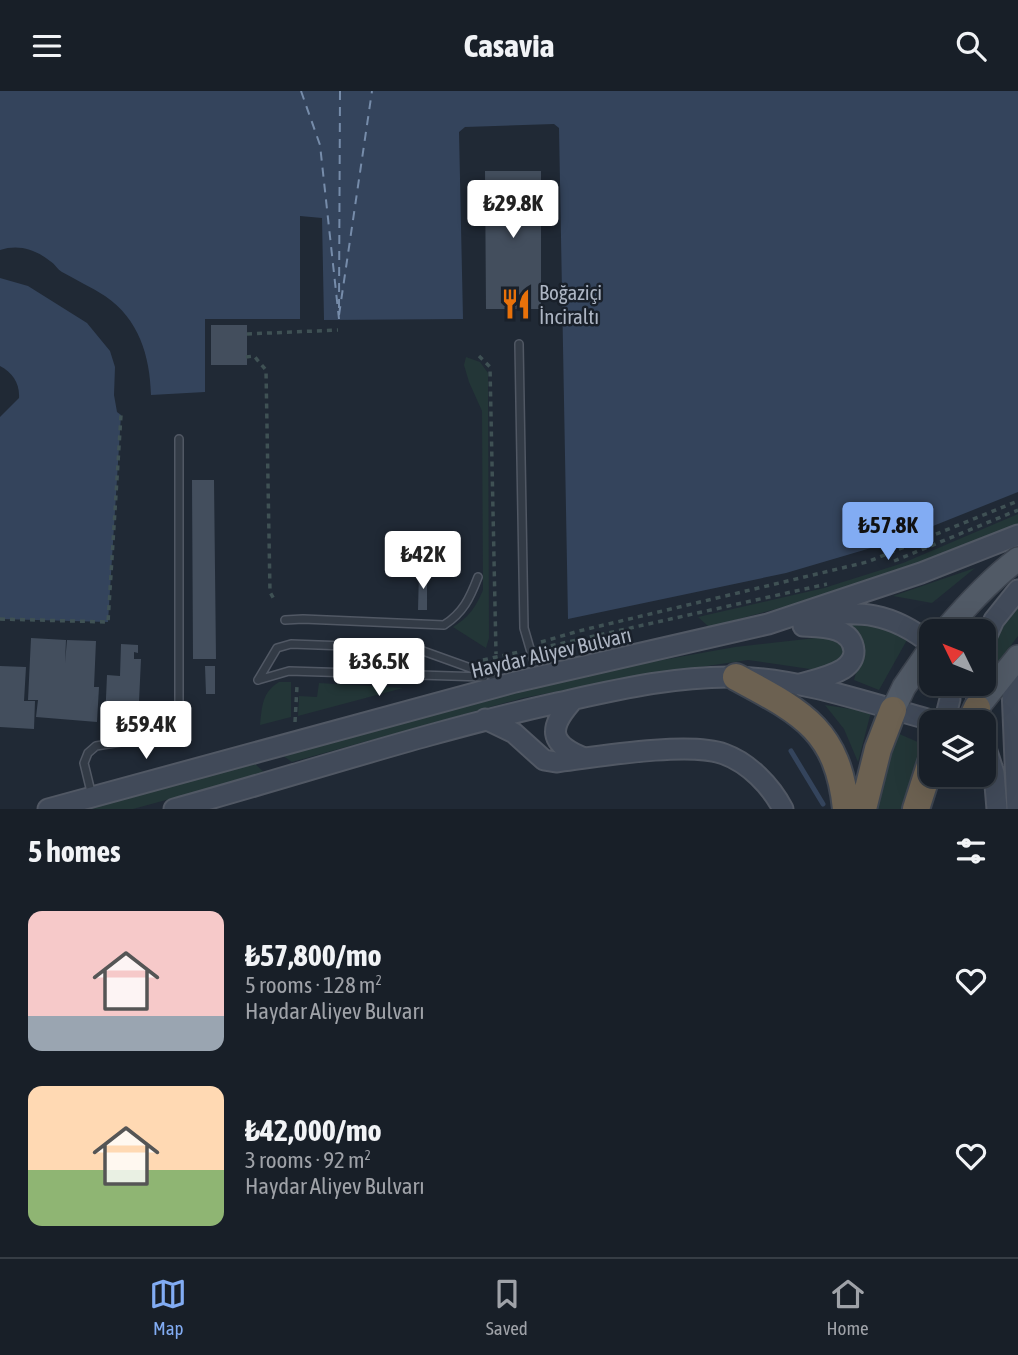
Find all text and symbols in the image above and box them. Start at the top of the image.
icon: menu [28,27,66,65]
text: Casavia [464,27,554,64]
icon: search [952,27,990,65]
pin: ₺29.8K [456,181,570,240]
text: ₺29.8K [483,190,543,216]
place label: Boğaziçi İnciraltı [539,280,602,328]
restaurant icon: Boğaziçi İnciraltı [499,287,533,321]
pin: ₺57.8K [831,503,945,562]
text: ₺57.8K [858,512,918,538]
pin: ₺42K [382,531,464,591]
text: ₺42K [401,541,445,567]
north arrow [919,619,996,697]
map controls [919,619,996,787]
street label: Haydar Aliyev Bulvarı [468,622,634,682]
pin: ₺36.5K [322,639,436,698]
text: ₺36.5K [349,648,409,674]
pin: ₺59.4K [89,701,203,761]
button: layers [919,710,996,787]
text: ₺59.4K [116,711,176,737]
icon: filters [952,832,990,870]
text: 5 homes [28,834,121,868]
text: ₺57,800/mo [245,938,382,972]
icon: home [84,939,168,1023]
icon: heart [952,962,990,1000]
text: 5 rooms · 128 m² [245,972,382,998]
text: Haydar Aliyev Bulvarı [245,998,424,1024]
text: ₺42,000/mo [245,1113,382,1147]
icon: home [84,1114,168,1198]
icon: heart [952,1137,990,1175]
text: 3 rooms · 92 m² [245,1147,371,1173]
text: Haydar Aliyev Bulvarı [245,1173,424,1199]
tab: Map [149,1275,187,1339]
tab: Saved [486,1275,528,1339]
tab: Home [826,1275,869,1339]

